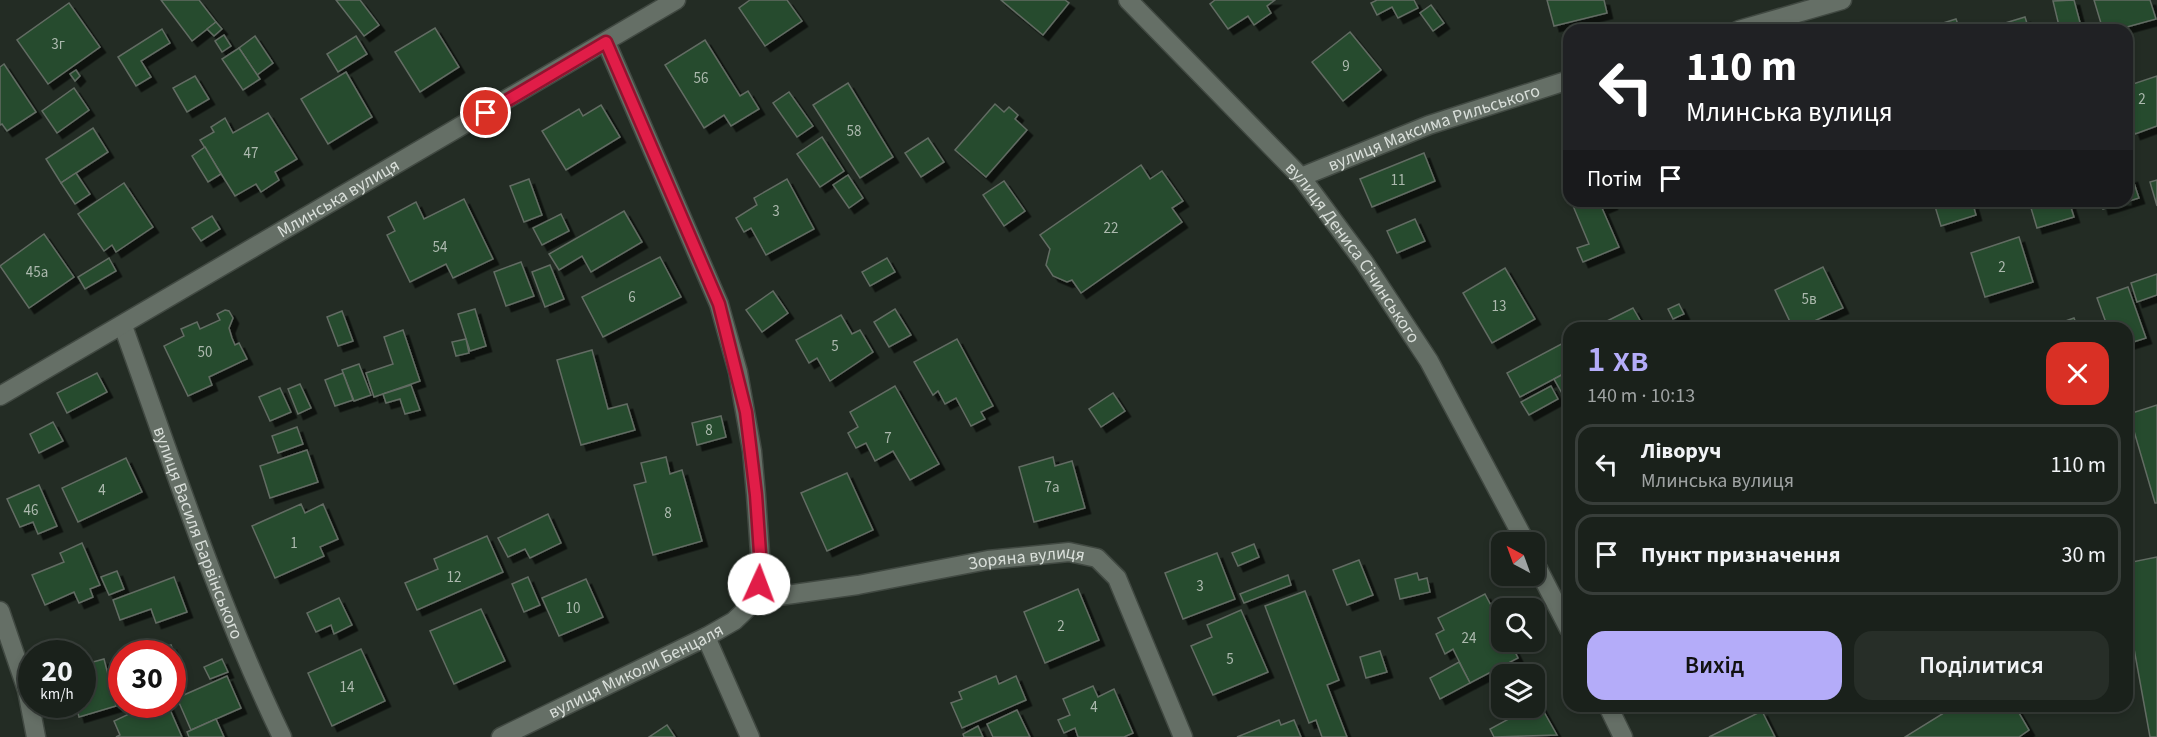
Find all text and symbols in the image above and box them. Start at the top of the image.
house number: 3г [51,34,65,55]
text: 110 m [1686,37,1797,97]
icon: left [1587,48,1665,126]
house number: 9 [1342,56,1350,77]
house number: 56 [694,68,708,89]
street label: вулиця Максима Рильського [1324,78,1543,178]
pin [460,87,511,138]
house number: 2 [2138,89,2146,110]
text: Млинська вулиця [1686,93,1893,132]
icon: arrive [469,96,502,129]
house number: 58 [847,121,861,142]
house number: 47 [244,143,258,164]
street label: Млинська вулиця [273,153,404,244]
street label: вулиця Дениса Січинського [1280,156,1426,348]
icon: arrive [1654,162,1687,195]
text: Потім [1587,163,1642,195]
house number: 11 [1391,170,1405,191]
house number: 3 [772,201,780,222]
house number: 22 [1104,218,1118,239]
house number: 54 [433,237,448,258]
house number: 2 [1998,257,2006,278]
house number: 45а [26,262,48,283]
house number: 6 [628,287,636,308]
house number: 5в [1801,289,1817,310]
house number: 13 [1492,296,1506,317]
text: 1 хв [1587,334,1649,385]
house number: 5 [831,336,839,357]
house number: 50 [198,342,212,363]
button: close [2046,342,2109,405]
text: 140 m · 10:13 [1587,382,1695,410]
house number: 8 [705,420,713,441]
street label: вулиця Василя Барвінського [147,423,249,643]
house number: 7 [884,428,892,449]
text: Ліворуч [1641,435,1721,467]
icon: left [1590,448,1623,481]
text: 110 m [2051,449,2106,481]
text: Млинська вулиця [1641,467,1794,495]
house number: 7а [1044,477,1060,498]
house number: 4 [98,480,106,501]
house number: 46 [24,500,38,521]
house number: 8 [664,503,672,524]
north arrow [1491,532,1545,586]
map controls [1491,532,1545,718]
house number: 1 [290,533,298,554]
icon: arrive [1590,538,1623,571]
text: Пункт призначення [1641,539,1841,571]
text: 30 m [2061,539,2106,571]
street label: Зоряна вулиця [966,540,1087,577]
position arrow [727,552,791,616]
house number: 12 [447,567,461,588]
house number: 3 [1196,576,1204,597]
house number: 10 [566,598,580,619]
button: search [1491,598,1545,652]
house number: 2 [1057,616,1065,637]
street label: вулиця Миколи Бенцаля [544,618,728,725]
house number: 24 [1462,628,1477,649]
button: Вихід [1587,631,1842,700]
button: Поділитися [1854,631,2109,700]
speed limit sign: 30 [108,640,186,718]
house number: 5 [1226,649,1234,670]
text: 20 [41,650,73,693]
button: layers [1491,664,1545,718]
house number: 14 [340,677,355,698]
text: km/h [40,684,74,705]
house number: 4 [1090,697,1098,718]

